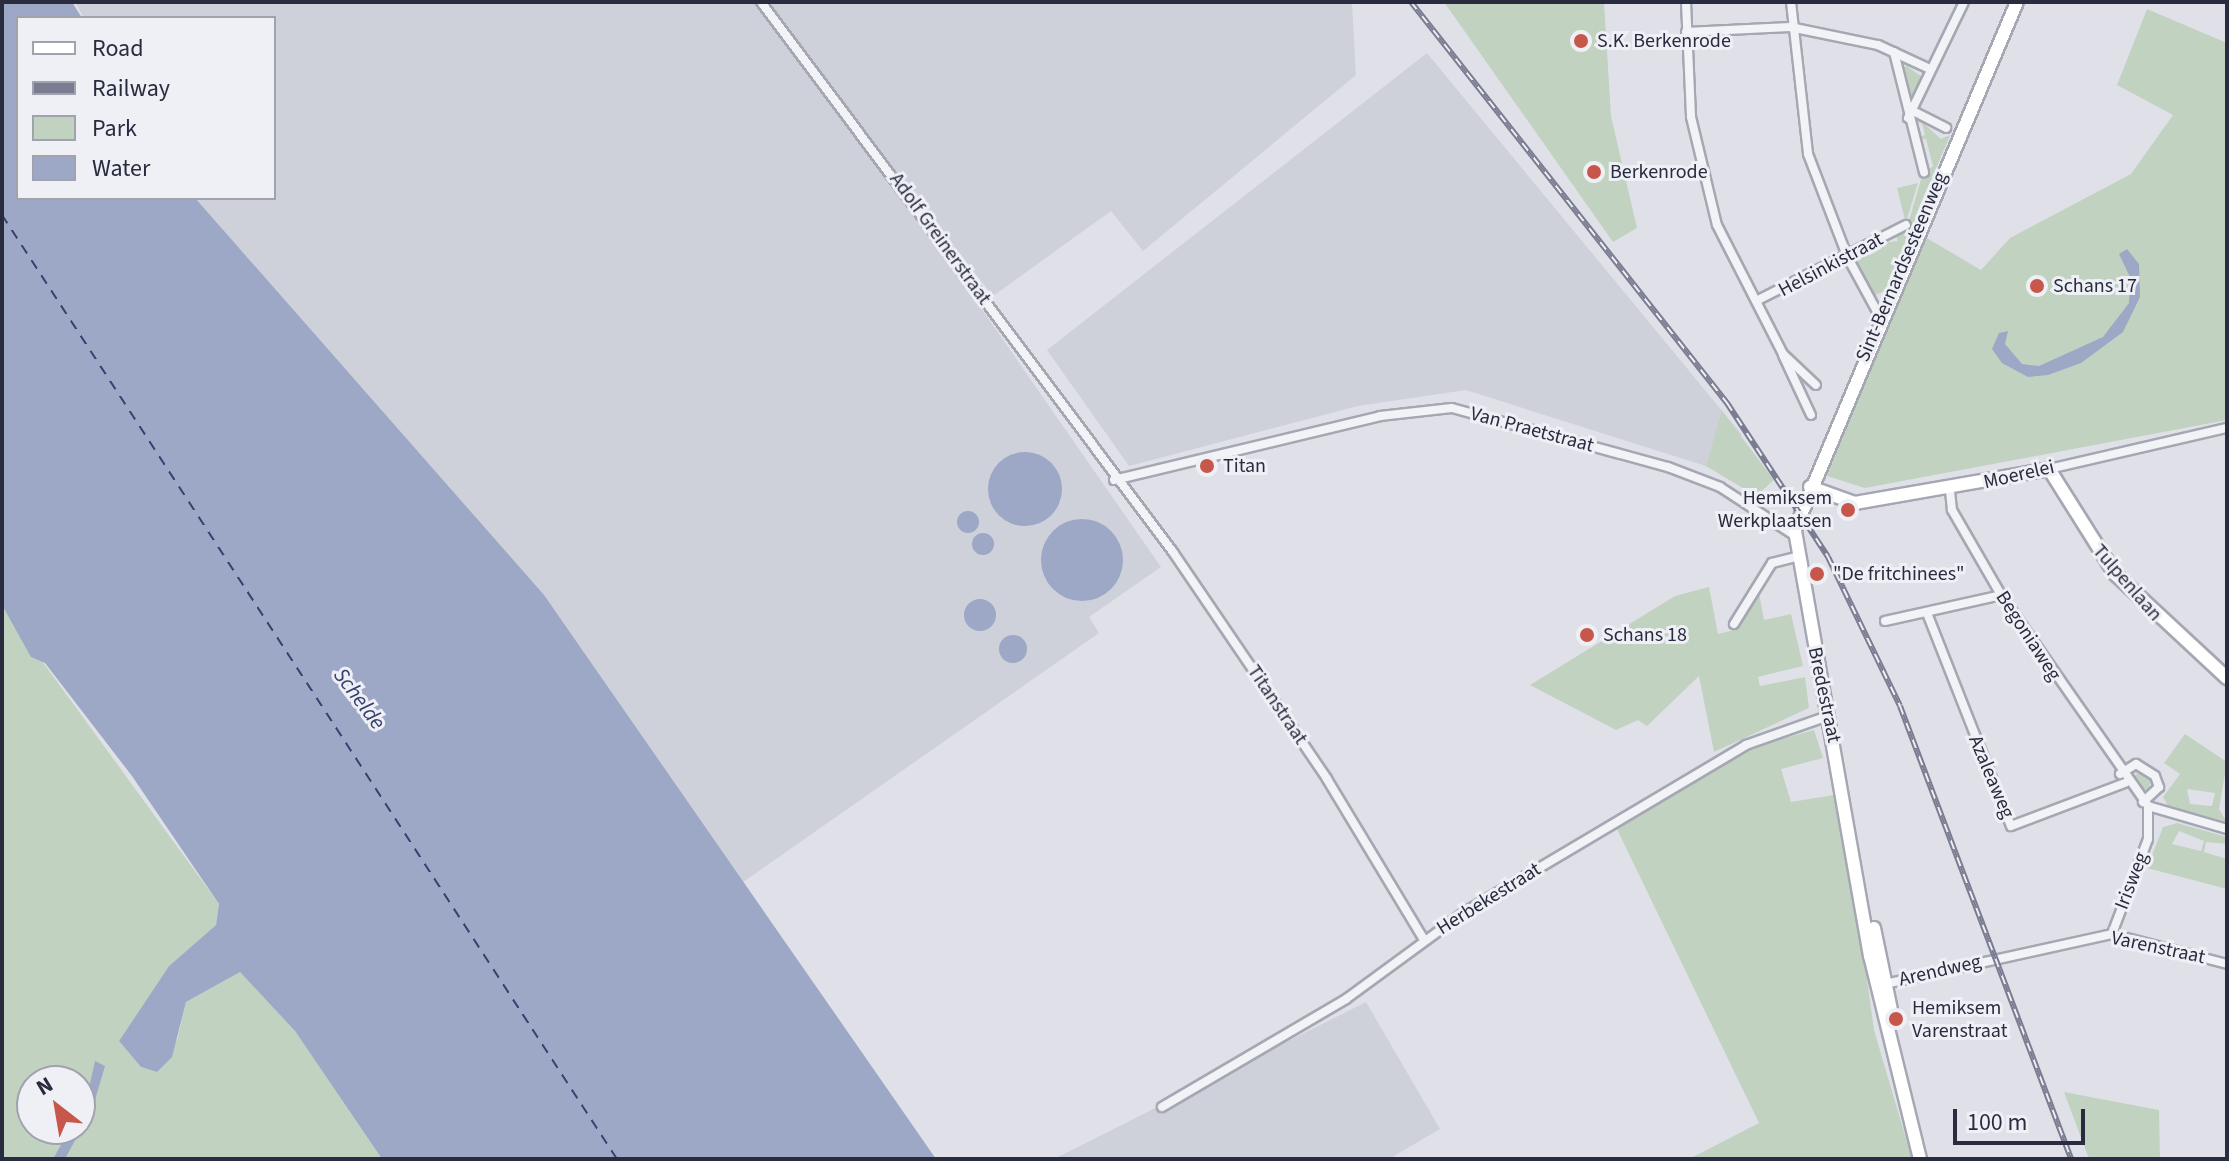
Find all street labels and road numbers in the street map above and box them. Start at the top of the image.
street label: Adolf Greinerstraat [884,168,996,310]
street label: Sint-Bernardsesteenweg [1851,168,1953,366]
street label: Helsinkistraat [1775,227,1887,303]
street label: Van Praetstraat [1468,402,1596,458]
street label: Moerelei [1981,455,2057,495]
street label: Tulpenlaan [2087,540,2167,626]
street label: Begoniaweg [1990,587,2066,685]
street label: Bredestraat [1802,645,1846,745]
street label: Titanstraat [1242,661,1312,749]
street label: Azaleaweg [1963,732,2019,822]
street label: Irisweg [2110,849,2154,913]
street label: Herbekestraat [1433,858,1545,940]
street label: Varenstraat [2109,926,2207,970]
street label: Arendweg [1897,950,1983,992]

